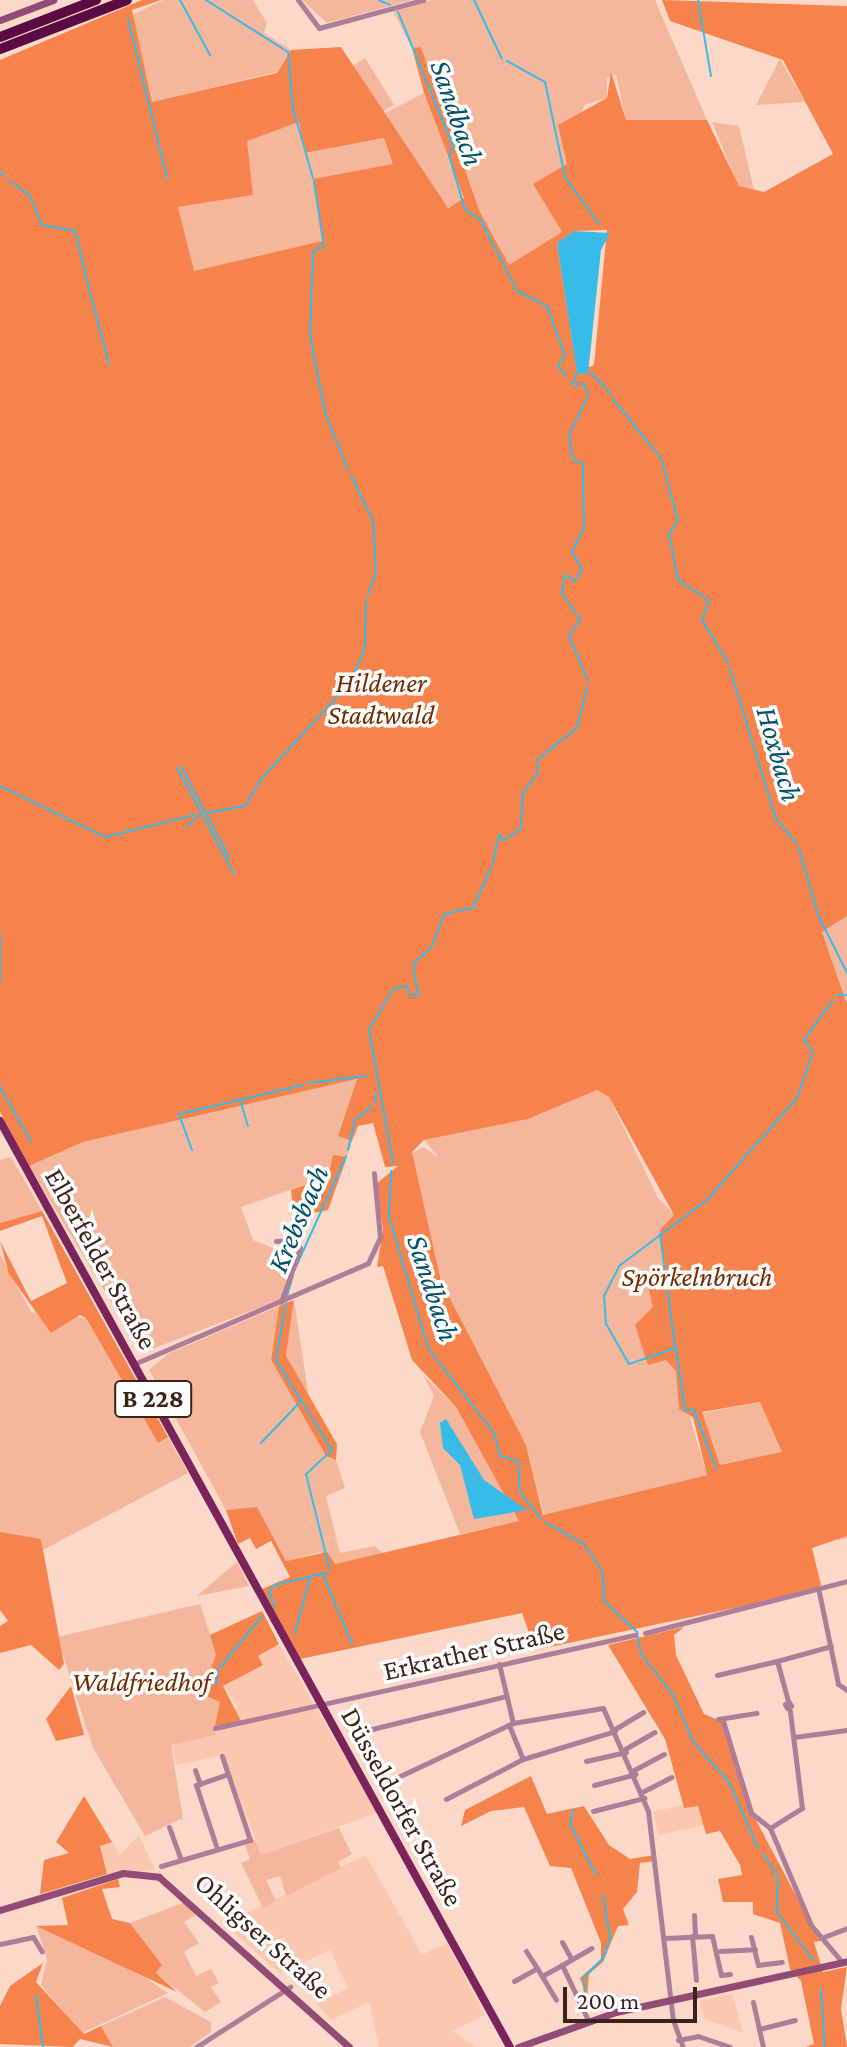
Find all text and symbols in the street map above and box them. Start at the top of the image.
water label: Sandbach [422,55,492,171]
park label: Hildener Stadtwald [328,666,434,732]
water label: Hoxbach [748,702,810,806]
water label: Krebsbach [259,1160,337,1278]
street label: Elberfelder Straße [37,1163,165,1355]
water label: Sandbach [399,1230,467,1346]
park label: Spörkelnbruch [622,1260,772,1294]
road number: B 228 [113,1377,193,1421]
street label: Erkrather Straße [380,1614,568,1688]
park label: Waldfriedhof [72,1665,210,1699]
street label: Düsseldorfer Straße [333,1702,471,1912]
street label: Ohligser Straße [187,1866,339,2006]
scale bar [567,1971,701,2021]
text: 200 m [577,1987,639,2014]

